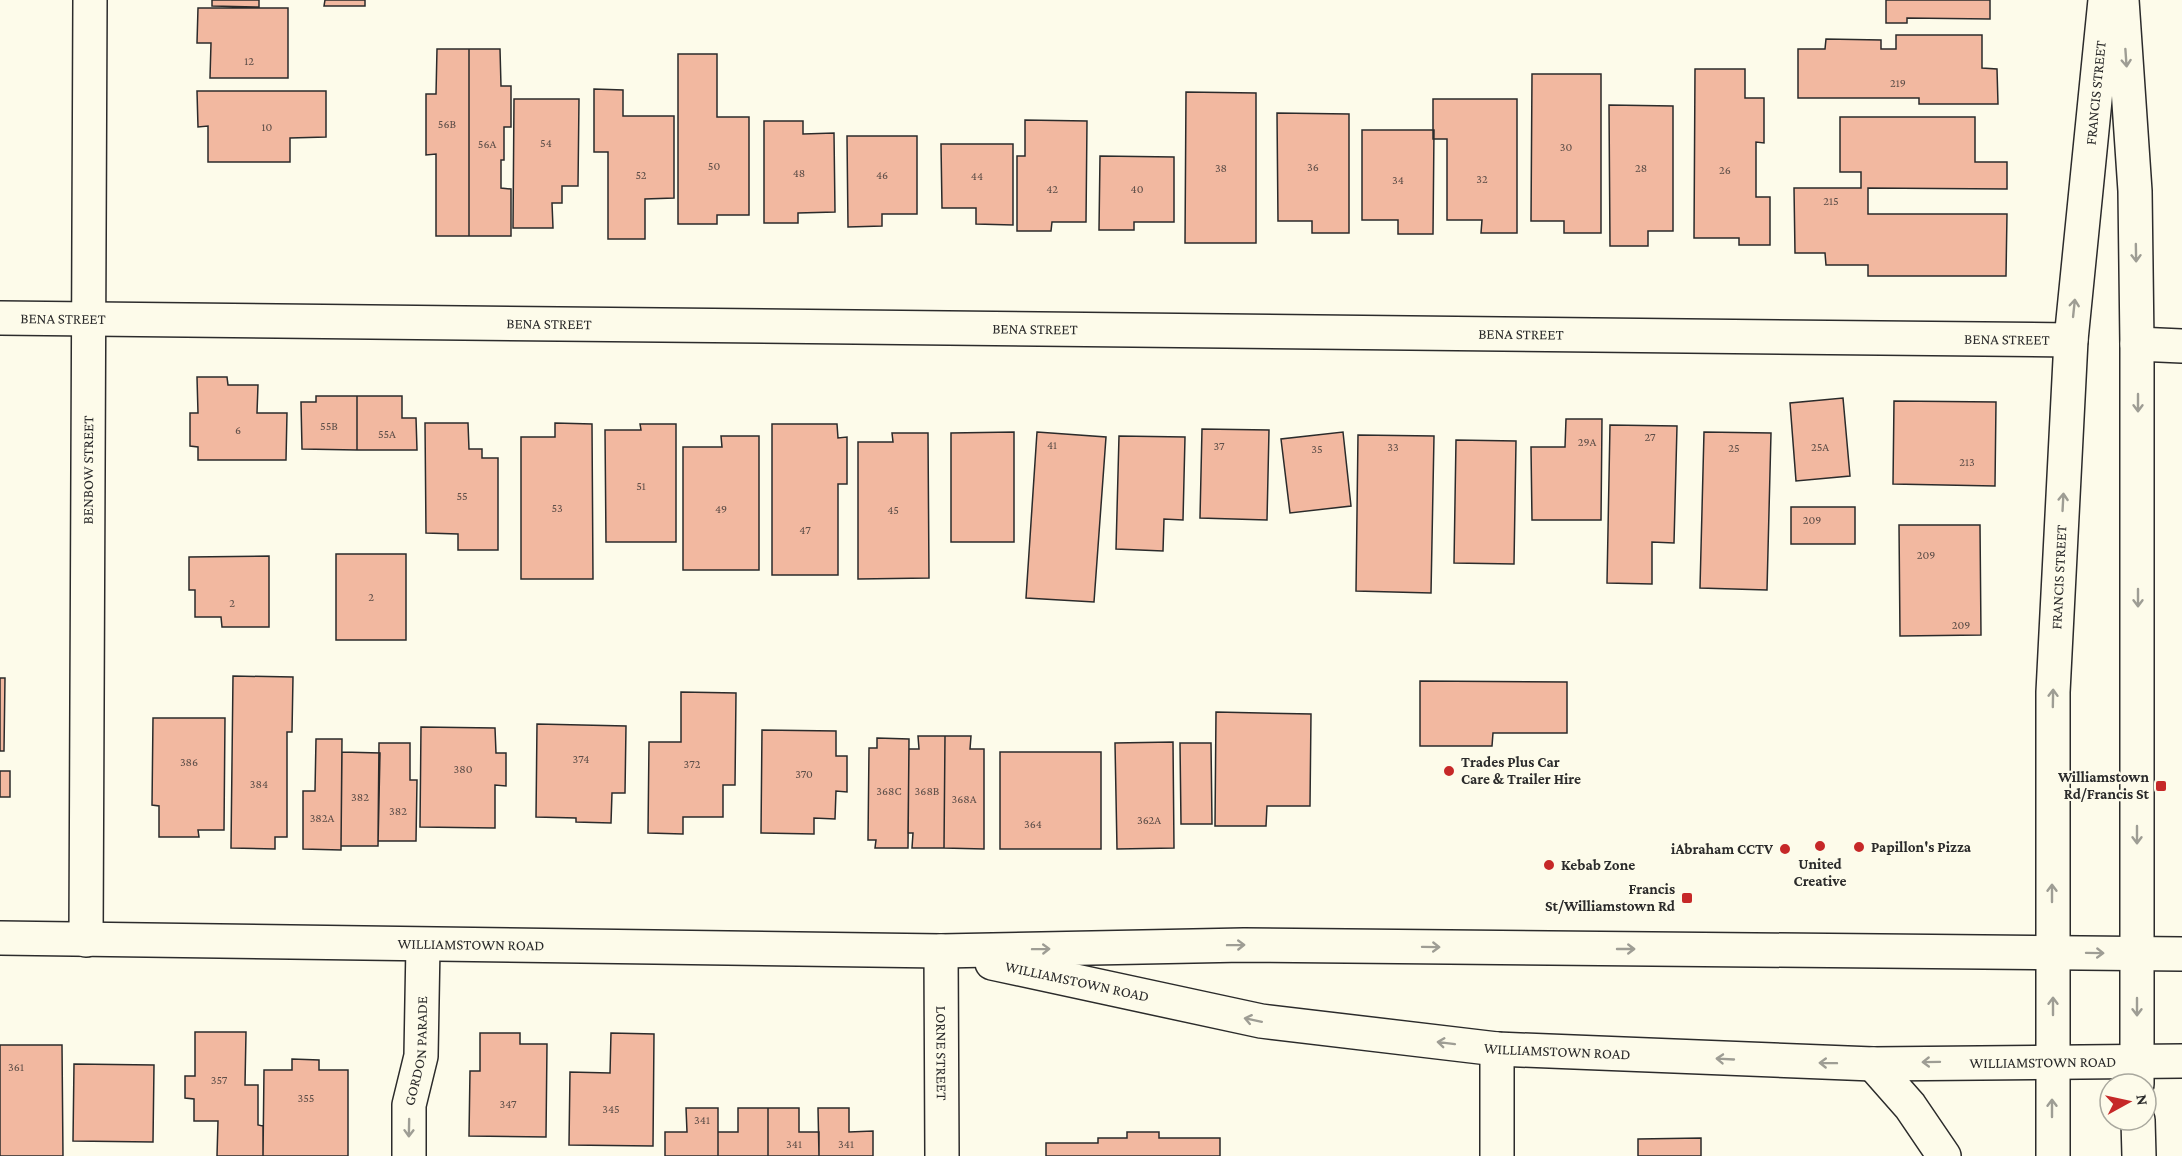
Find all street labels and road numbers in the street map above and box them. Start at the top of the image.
street label: FRANCIS STREET [2083,40,2109,146]
street label: BENA STREET [20,310,106,327]
street label: BENA STREET [506,315,592,332]
street label: BENA STREET [992,321,1078,337]
street label: BENA STREET [1478,326,1564,343]
street label: BENA STREET [1964,331,2050,348]
street label: BENBOW STREET [80,416,96,524]
street label: FRANCIS STREET [2048,524,2070,630]
street label: WILLIAMSTOWN ROAD [397,935,544,954]
street label: WILLIAMSTOWN ROAD [1004,958,1151,1005]
street label: GORDON PARADE [401,996,430,1107]
street label: LORNE STREET [933,1006,950,1100]
street label: WILLIAMSTOWN ROAD [1483,1039,1631,1062]
street label: WILLIAMSTOWN ROAD [1969,1054,2116,1071]

